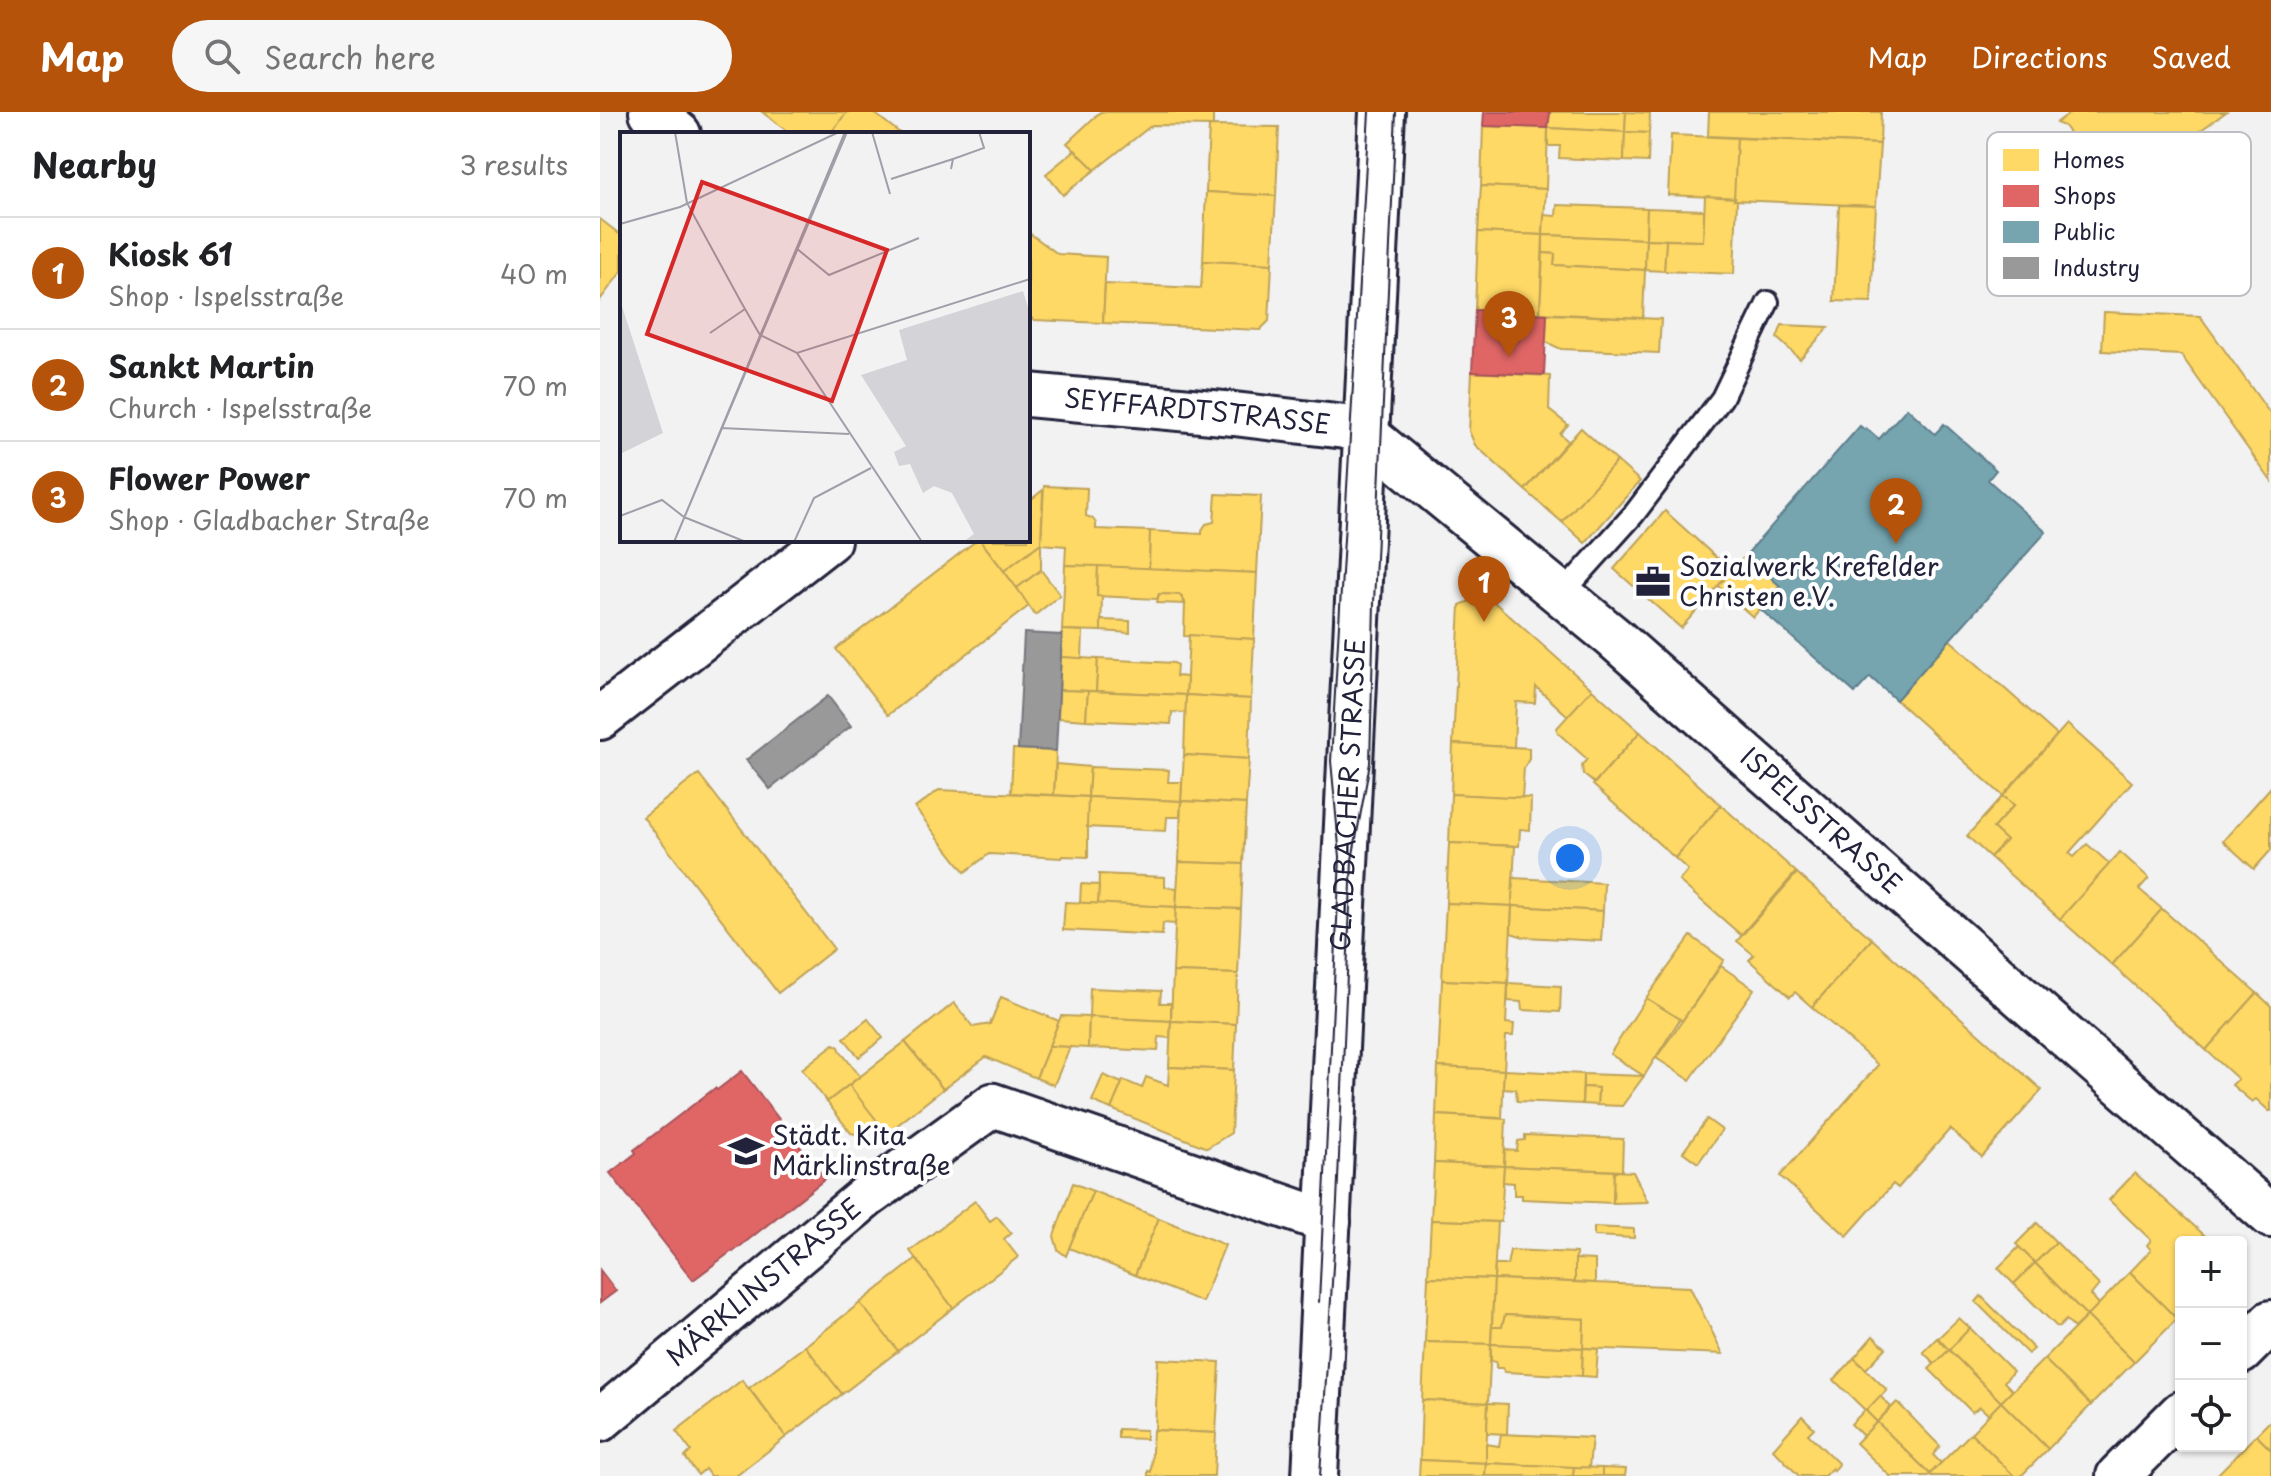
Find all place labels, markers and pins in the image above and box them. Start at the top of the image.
pin: 3 [1483,291,1535,357]
pin: 2 [1870,478,1922,544]
place label: Sozialwerk Krefelder Christen e.V. [1679,546,1939,615]
pin: 1 [1458,556,1510,622]
office icon: Sozialwerk Krefelder Christen e.V. [1634,563,1672,601]
place label: Städt. Kita Märklinstraße [772,1115,951,1184]
school or university icon: Städt. Kita Märklinstraße [727,1132,765,1170]

